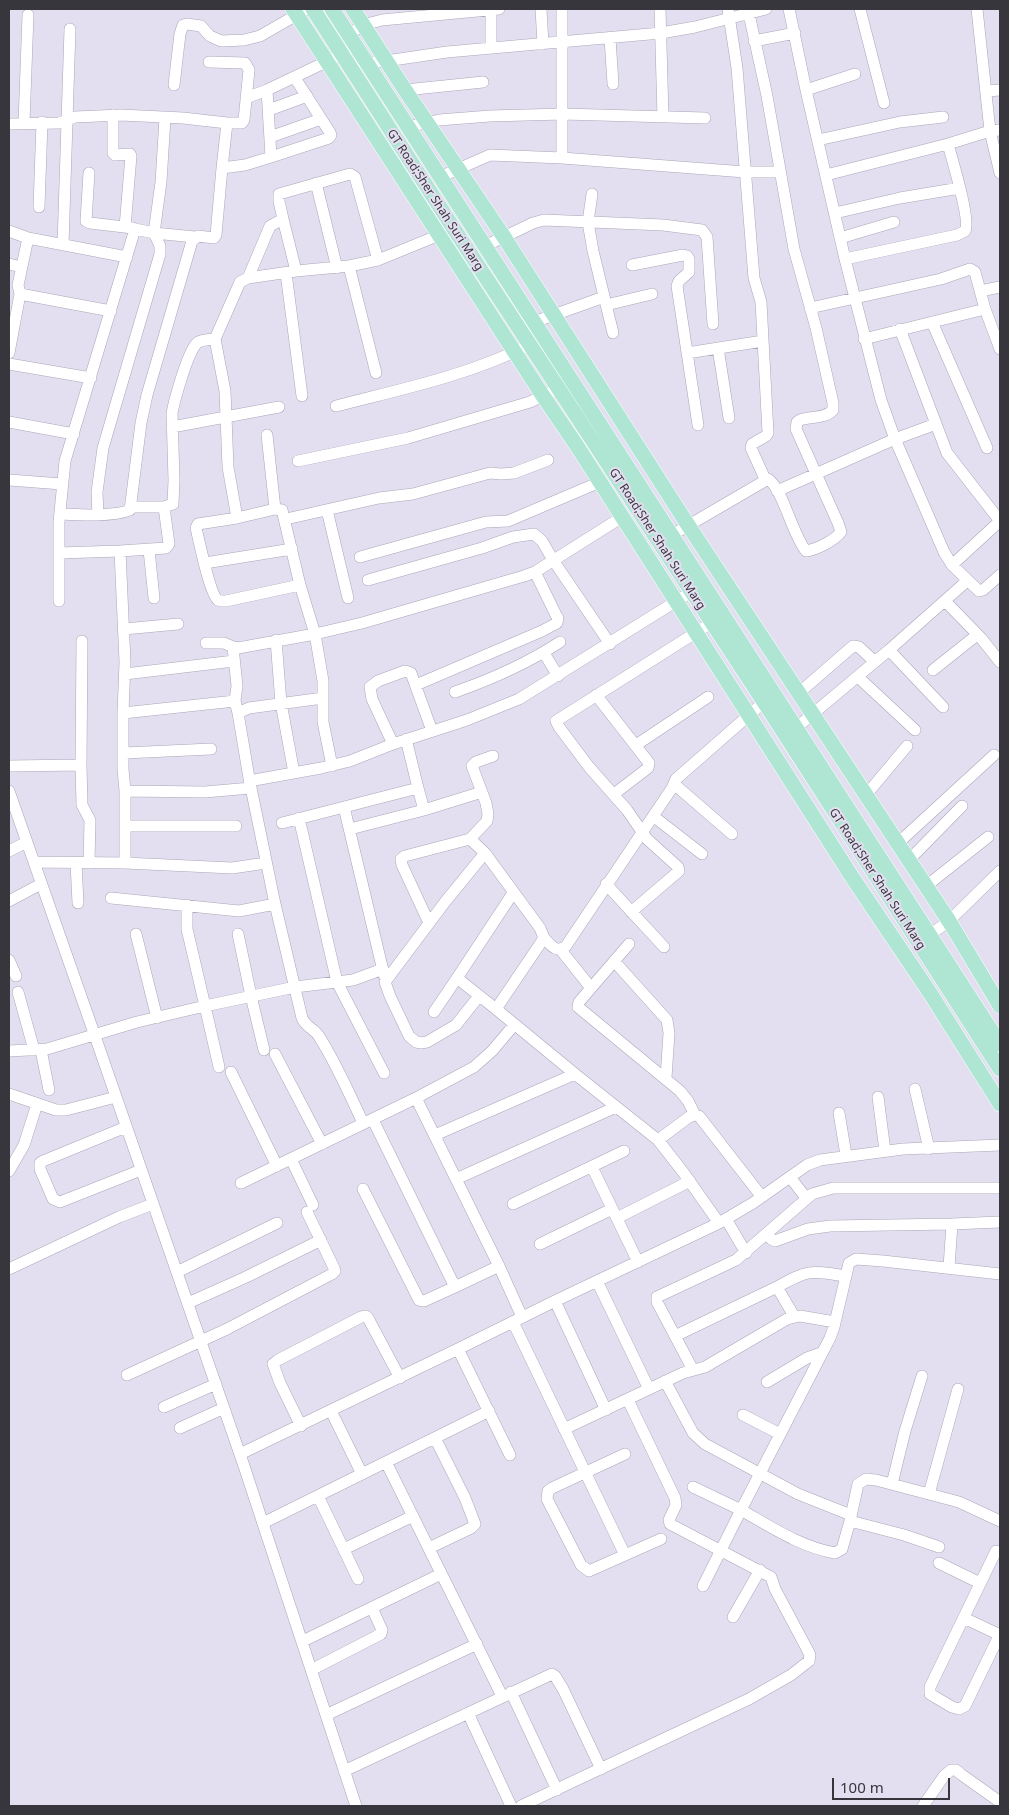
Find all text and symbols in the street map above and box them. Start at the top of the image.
street label: GT Road;Sher Shah Suri Marg [384,127,486,273]
street label: GT Road;Sher Shah Suri Marg [606,466,708,612]
street label: GT Road;Sher Shah Suri Marg [826,806,928,952]
scale bar [834,1768,952,1800]
text: 100 m [840,1777,884,1797]

